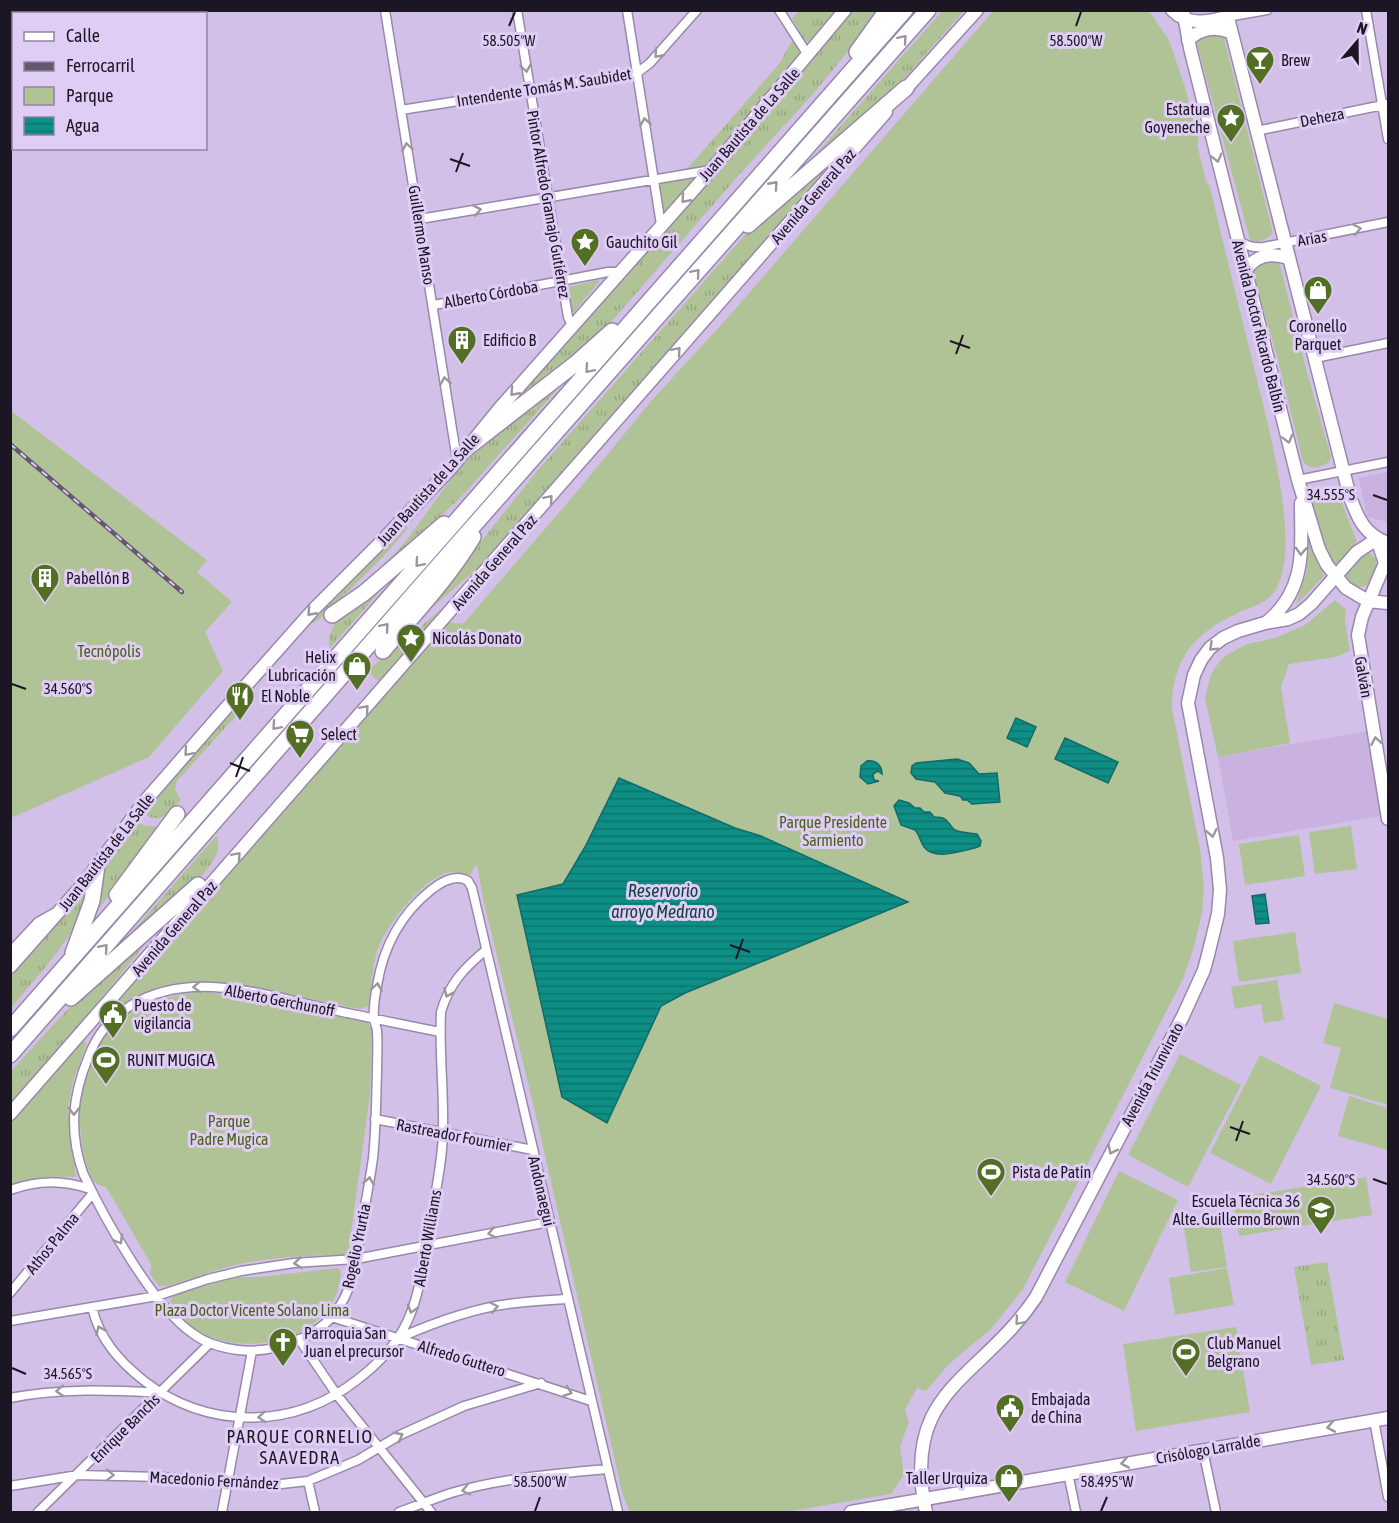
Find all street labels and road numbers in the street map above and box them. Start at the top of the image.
street label: Intendente Tomás M. Saubidet [455,64,633,110]
street label: Juan Bautista de La Salle [695,64,803,184]
street label: Deheza [1298,104,1346,130]
street label: Pintor Alfredo Gramajo Gutiérrez [523,109,574,300]
street label: Avenida General Paz [767,145,859,247]
street label: Guillermo Manso [405,184,439,286]
street label: Arias [1296,227,1328,249]
street label: Avenida Doctor Ricardo Balbín [1229,238,1289,414]
street label: Alberto Córdoba [443,277,539,311]
street label: Juan Bautista de La Salle [373,430,483,548]
street label: Avenida General Paz [448,511,540,613]
street label: Galván [1352,655,1376,699]
street label: Juan Bautista de La Salle [55,790,157,914]
street label: Avenida General Paz [128,877,220,979]
street label: Alberto Gerchunoff [224,981,337,1020]
street label: Avenida Triunvirato [1117,1019,1187,1129]
street label: Rastreador Fournier [395,1115,513,1155]
street label: Andonaegui [524,1154,559,1228]
street label: Alberto Williams [410,1188,444,1288]
street label: Rogelio Yrurtia [338,1202,375,1290]
street label: Athos Palma [22,1209,82,1277]
street label: Alfredo Guttero [416,1336,508,1380]
street label: Enrique Banchs [87,1390,164,1467]
street label: Crisólogo Larralde [1154,1431,1262,1468]
street label: Macedonio Fernández [149,1468,279,1492]

